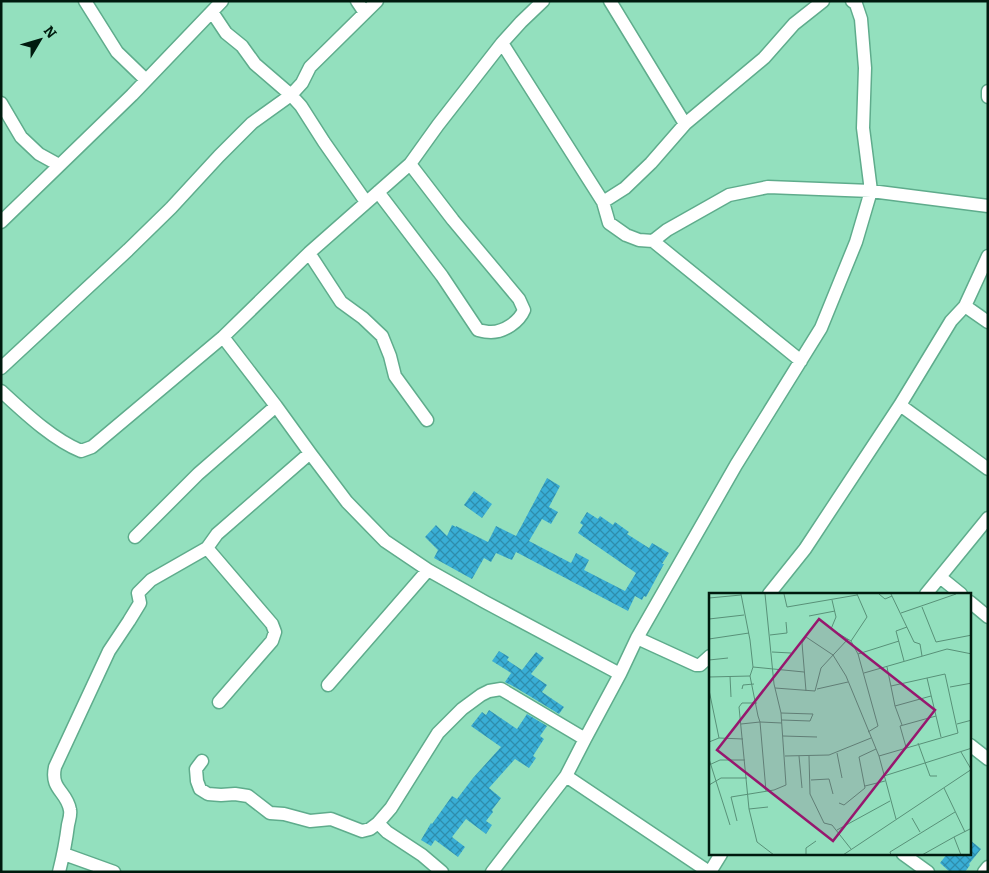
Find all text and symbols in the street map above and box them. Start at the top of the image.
north arrow [15,15,65,65]
text: N [40,23,60,42]
inset map [709,593,972,856]

